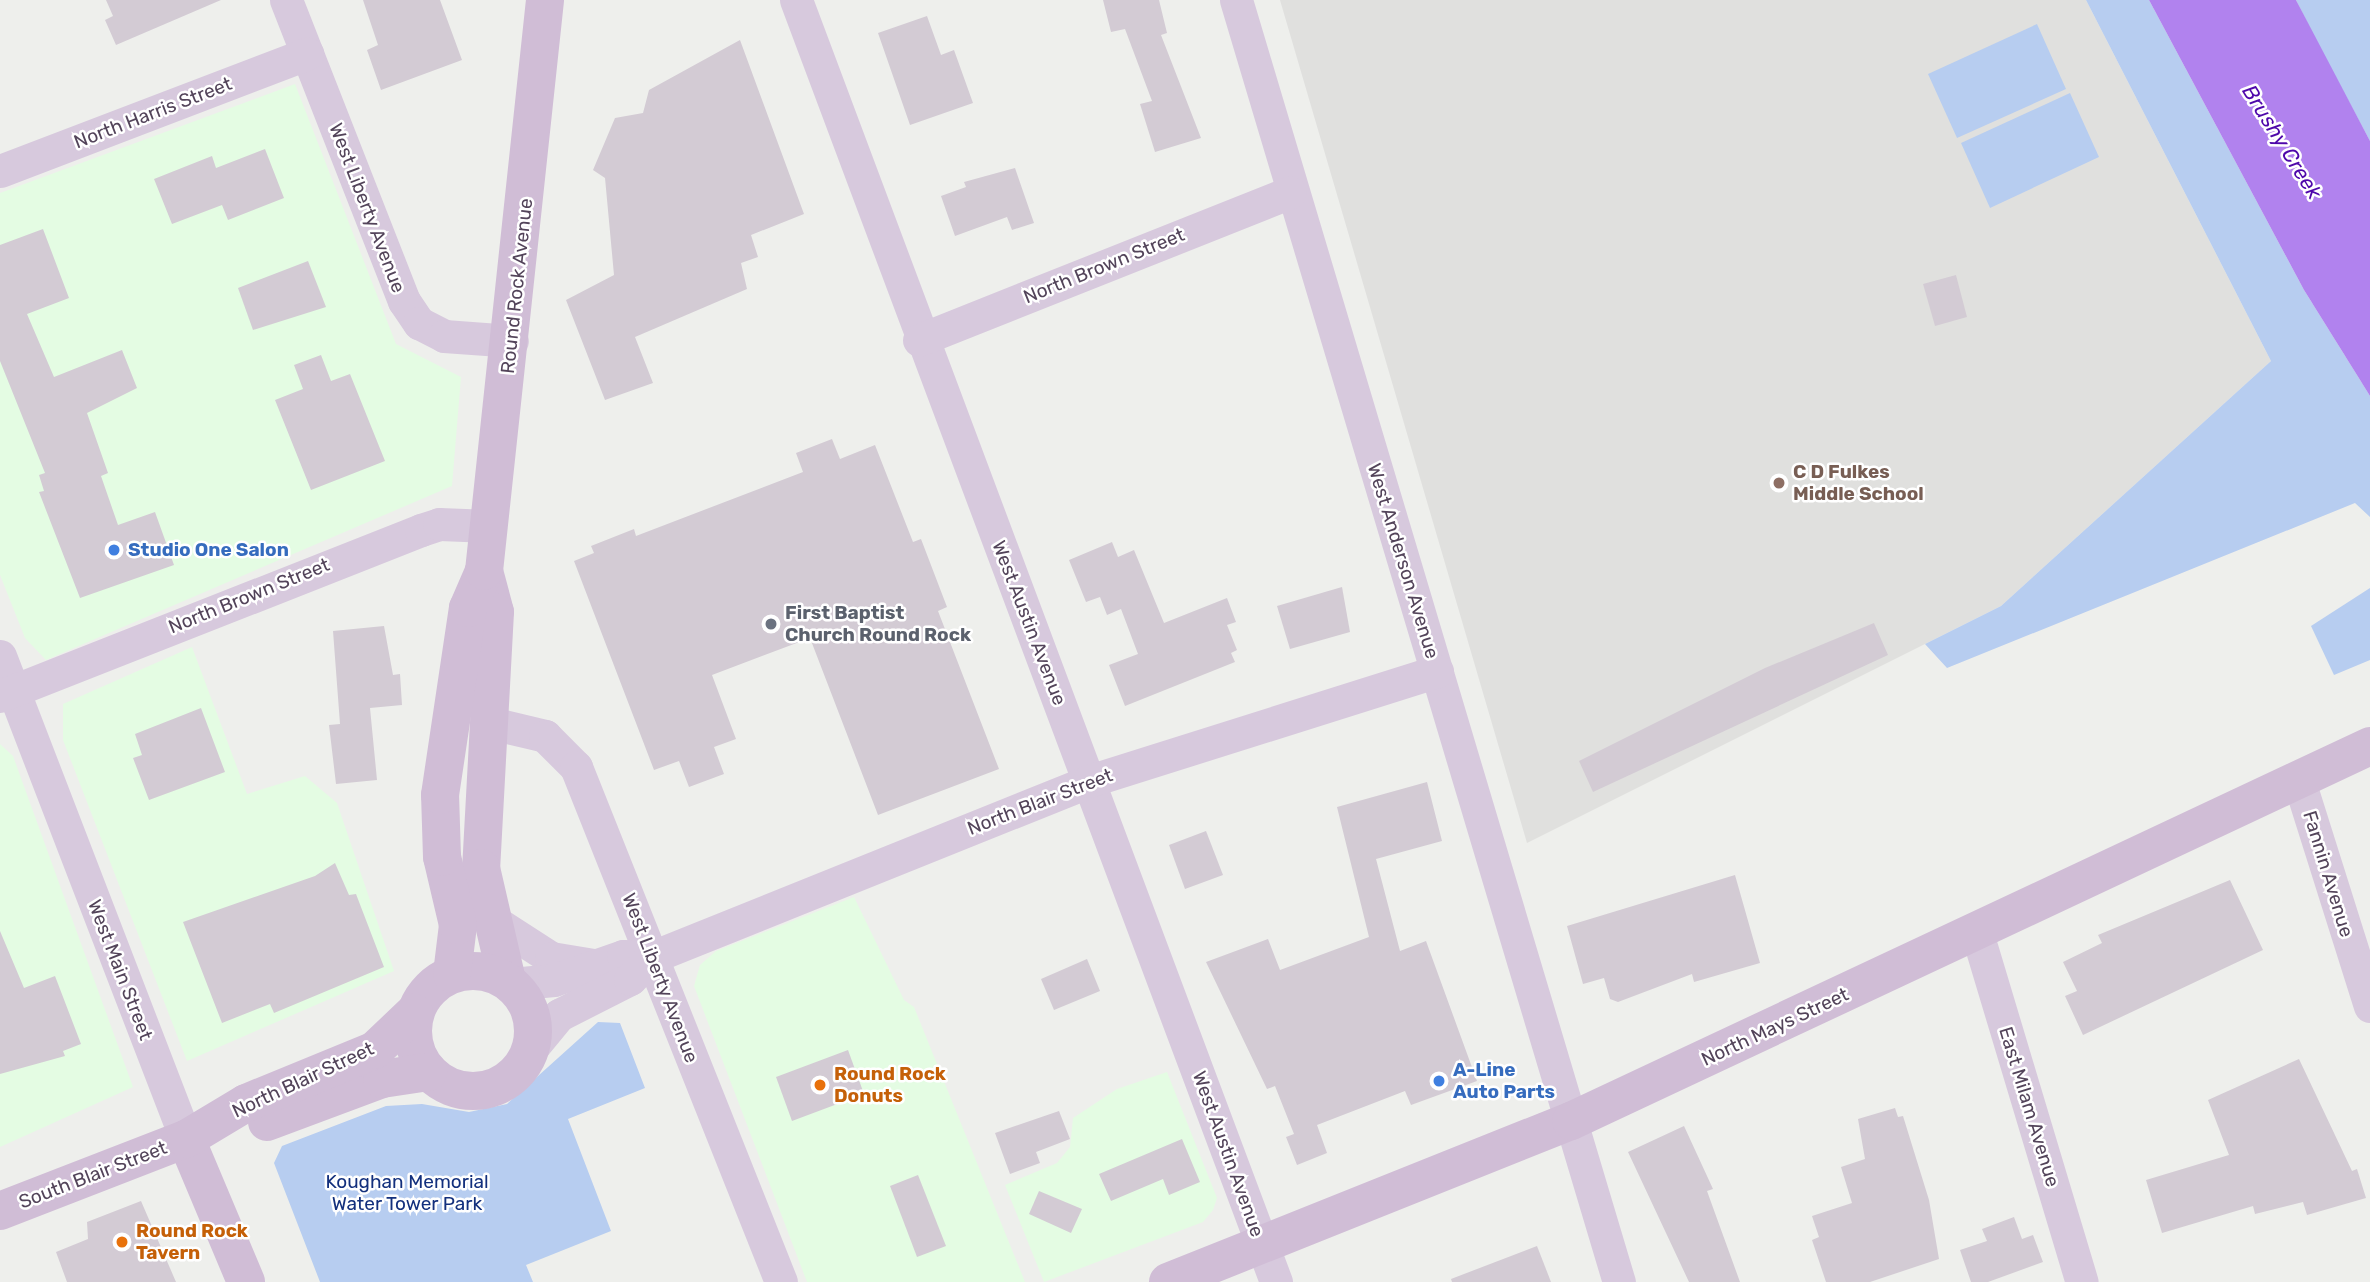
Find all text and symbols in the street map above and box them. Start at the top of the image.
street label: North Harris Street [71,72,235,154]
water label: Brushy Creek [2237,80,2327,204]
street label: West Liberty Avenue [324,120,410,296]
street label: Round Rock Avenue [496,197,538,375]
street label: North Brown Street [1020,223,1188,309]
street label: West Anderson Avenue [1362,460,1444,662]
place label: C D Fulkes Middle School [1793,461,1924,505]
marker: C D Fulkes Middle School [1771,475,1787,491]
street label: West Austin Avenue [987,537,1071,709]
place label: Studio One Salon [128,539,289,561]
marker: Studio One Salon [106,542,122,558]
street label: North Brown Street [165,553,333,639]
place label: First Baptist Church Round Rock [785,602,971,646]
marker: First Baptist Church Round Rock [763,616,779,632]
street label: North Blair Street [964,764,1116,840]
street label: Fannin Avenue [2298,808,2358,940]
street label: West Liberty Avenue [617,890,703,1066]
street label: West Main Street [83,897,157,1043]
street label: North Mays Street [1698,983,1852,1071]
street label: East Milam Avenue [1994,1024,2064,1190]
street label: North Blair Street [228,1037,378,1123]
place label: A-Line Auto Parts [1453,1059,1555,1103]
place label: Round Rock Donuts [834,1063,946,1107]
street label: West Austin Avenue [1187,1068,1269,1240]
marker: A-Line Auto Parts [1431,1073,1447,1089]
marker: Round Rock Donuts [812,1077,828,1093]
street label: South Blair Street [16,1136,170,1214]
park label: Koughan Memorial Water Tower Park [325,1171,489,1215]
place label: Round Rock Tavern [136,1220,248,1264]
marker: Round Rock Tavern [114,1234,130,1250]

